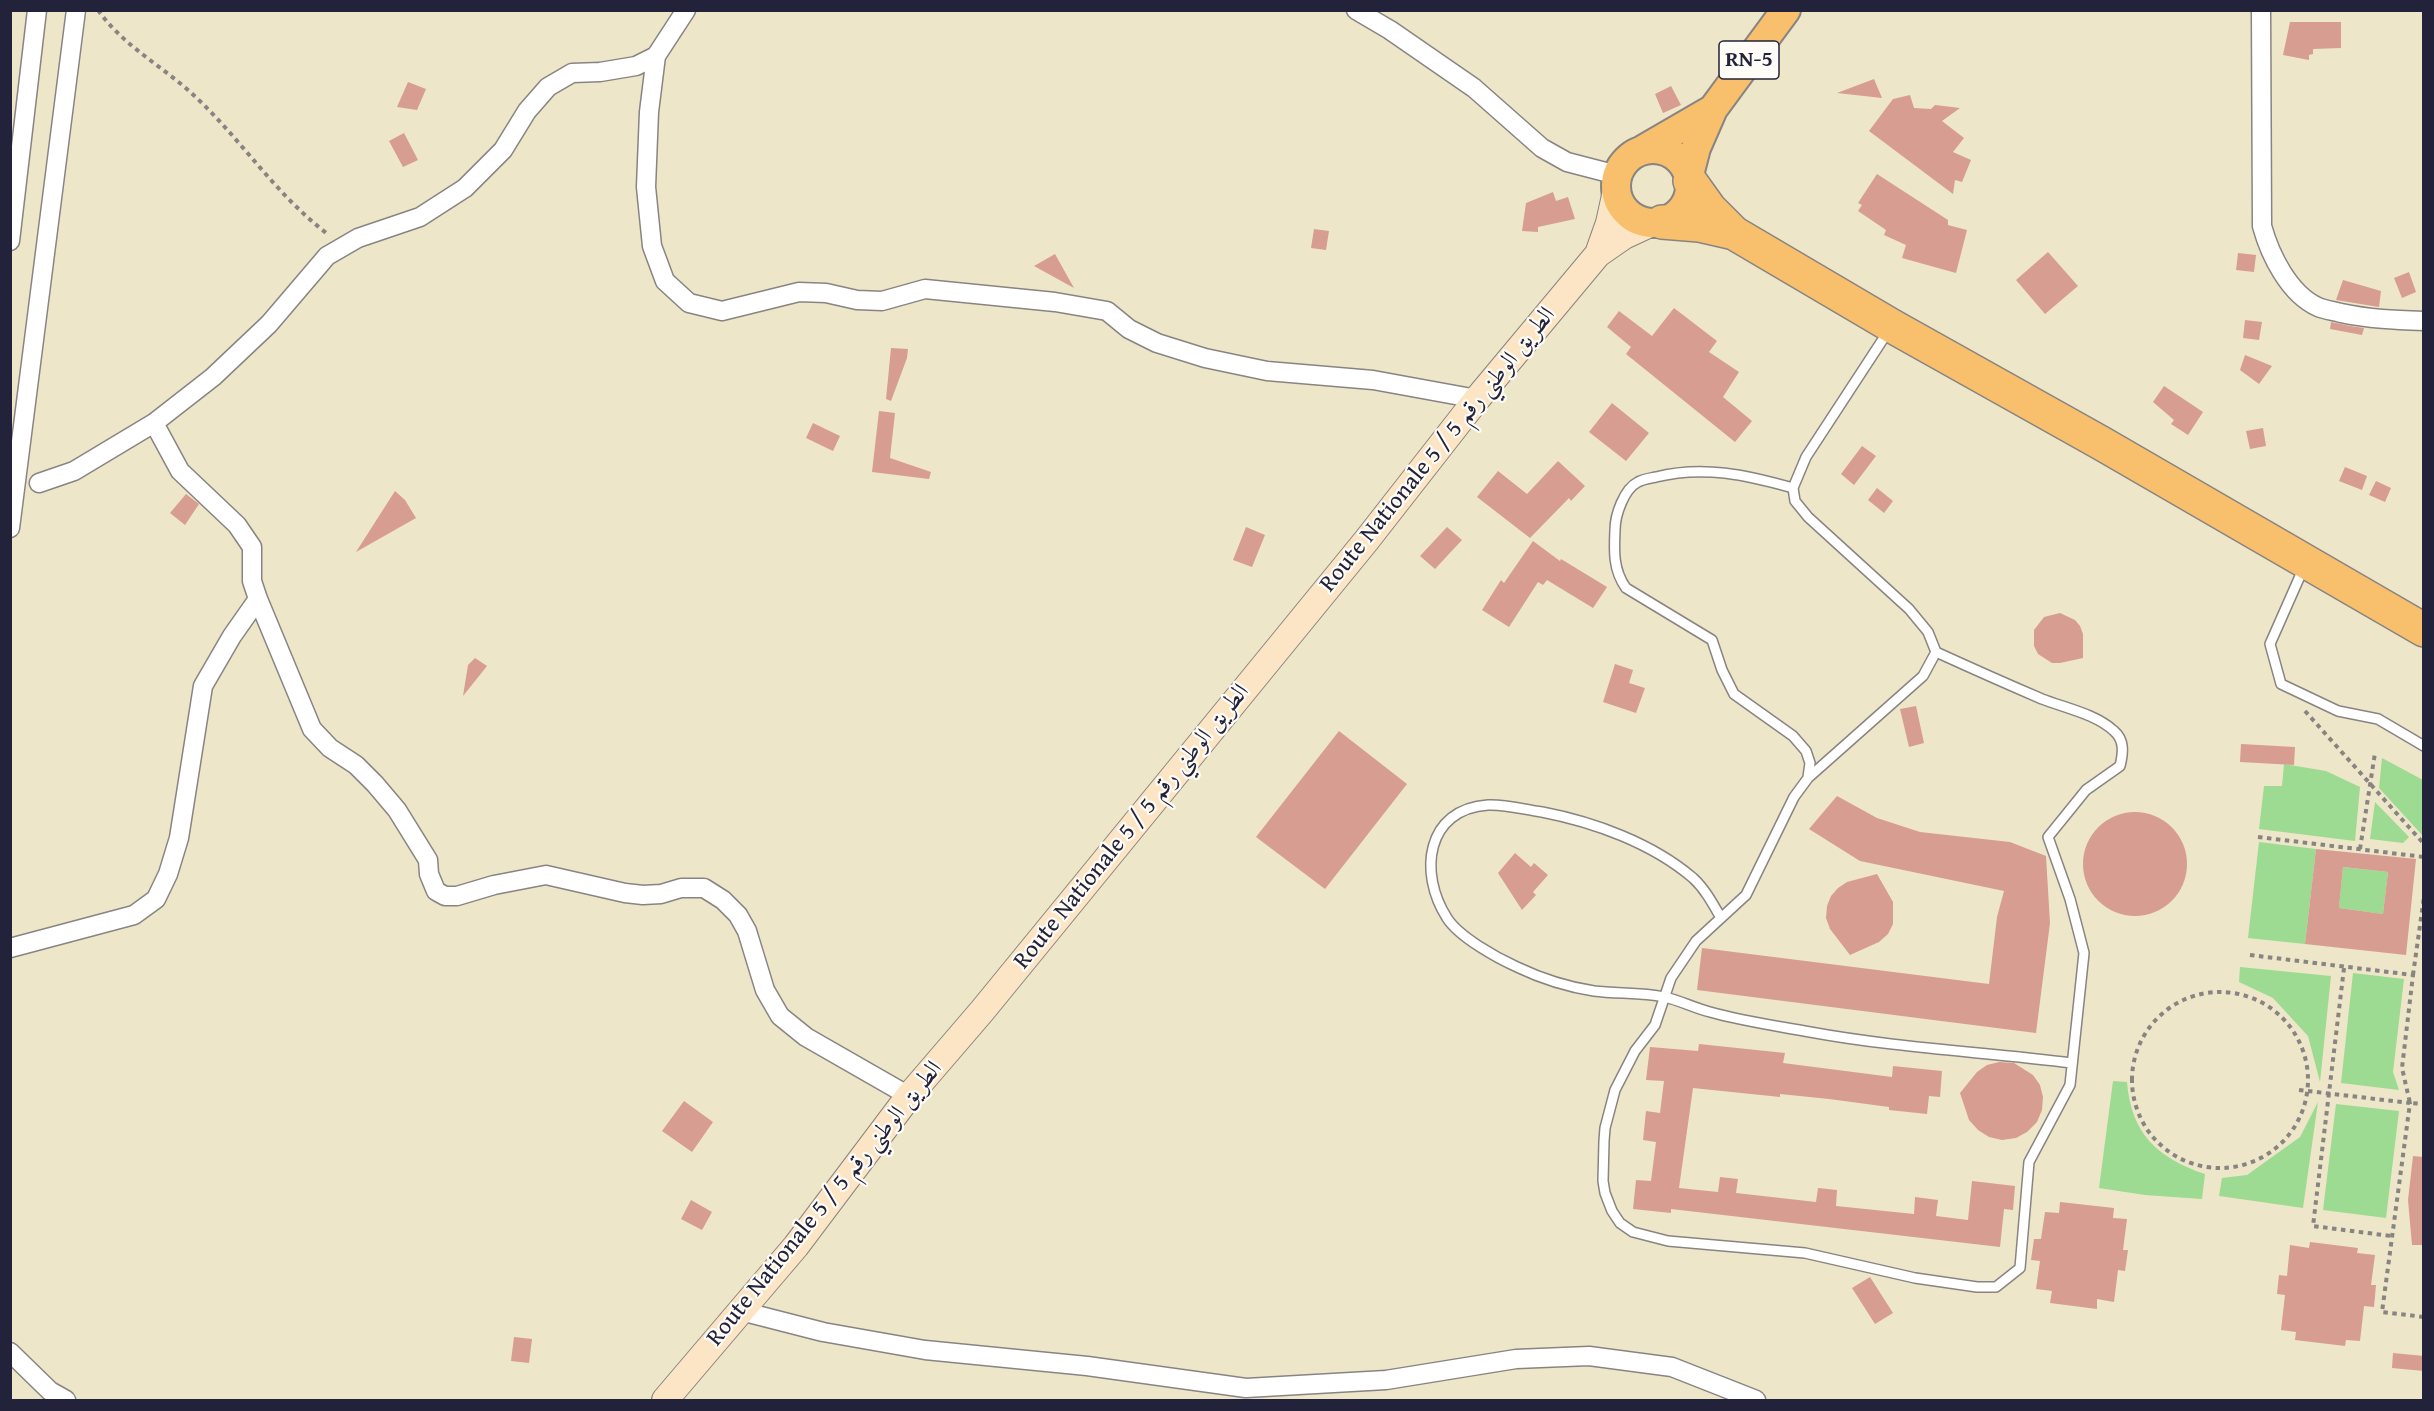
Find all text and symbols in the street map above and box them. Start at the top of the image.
road number: RN-5 [1719,41,1779,79]
street label: Route Nationale 5 / الطريق الوطني رقم 5 [1314,302,1562,598]
street label: Route Nationale 5 / الطريق الوطني رقم 5 [1008,679,1256,975]
street label: Route Nationale 5 / الطريق الوطني رقم 5 [701,1056,949,1352]

